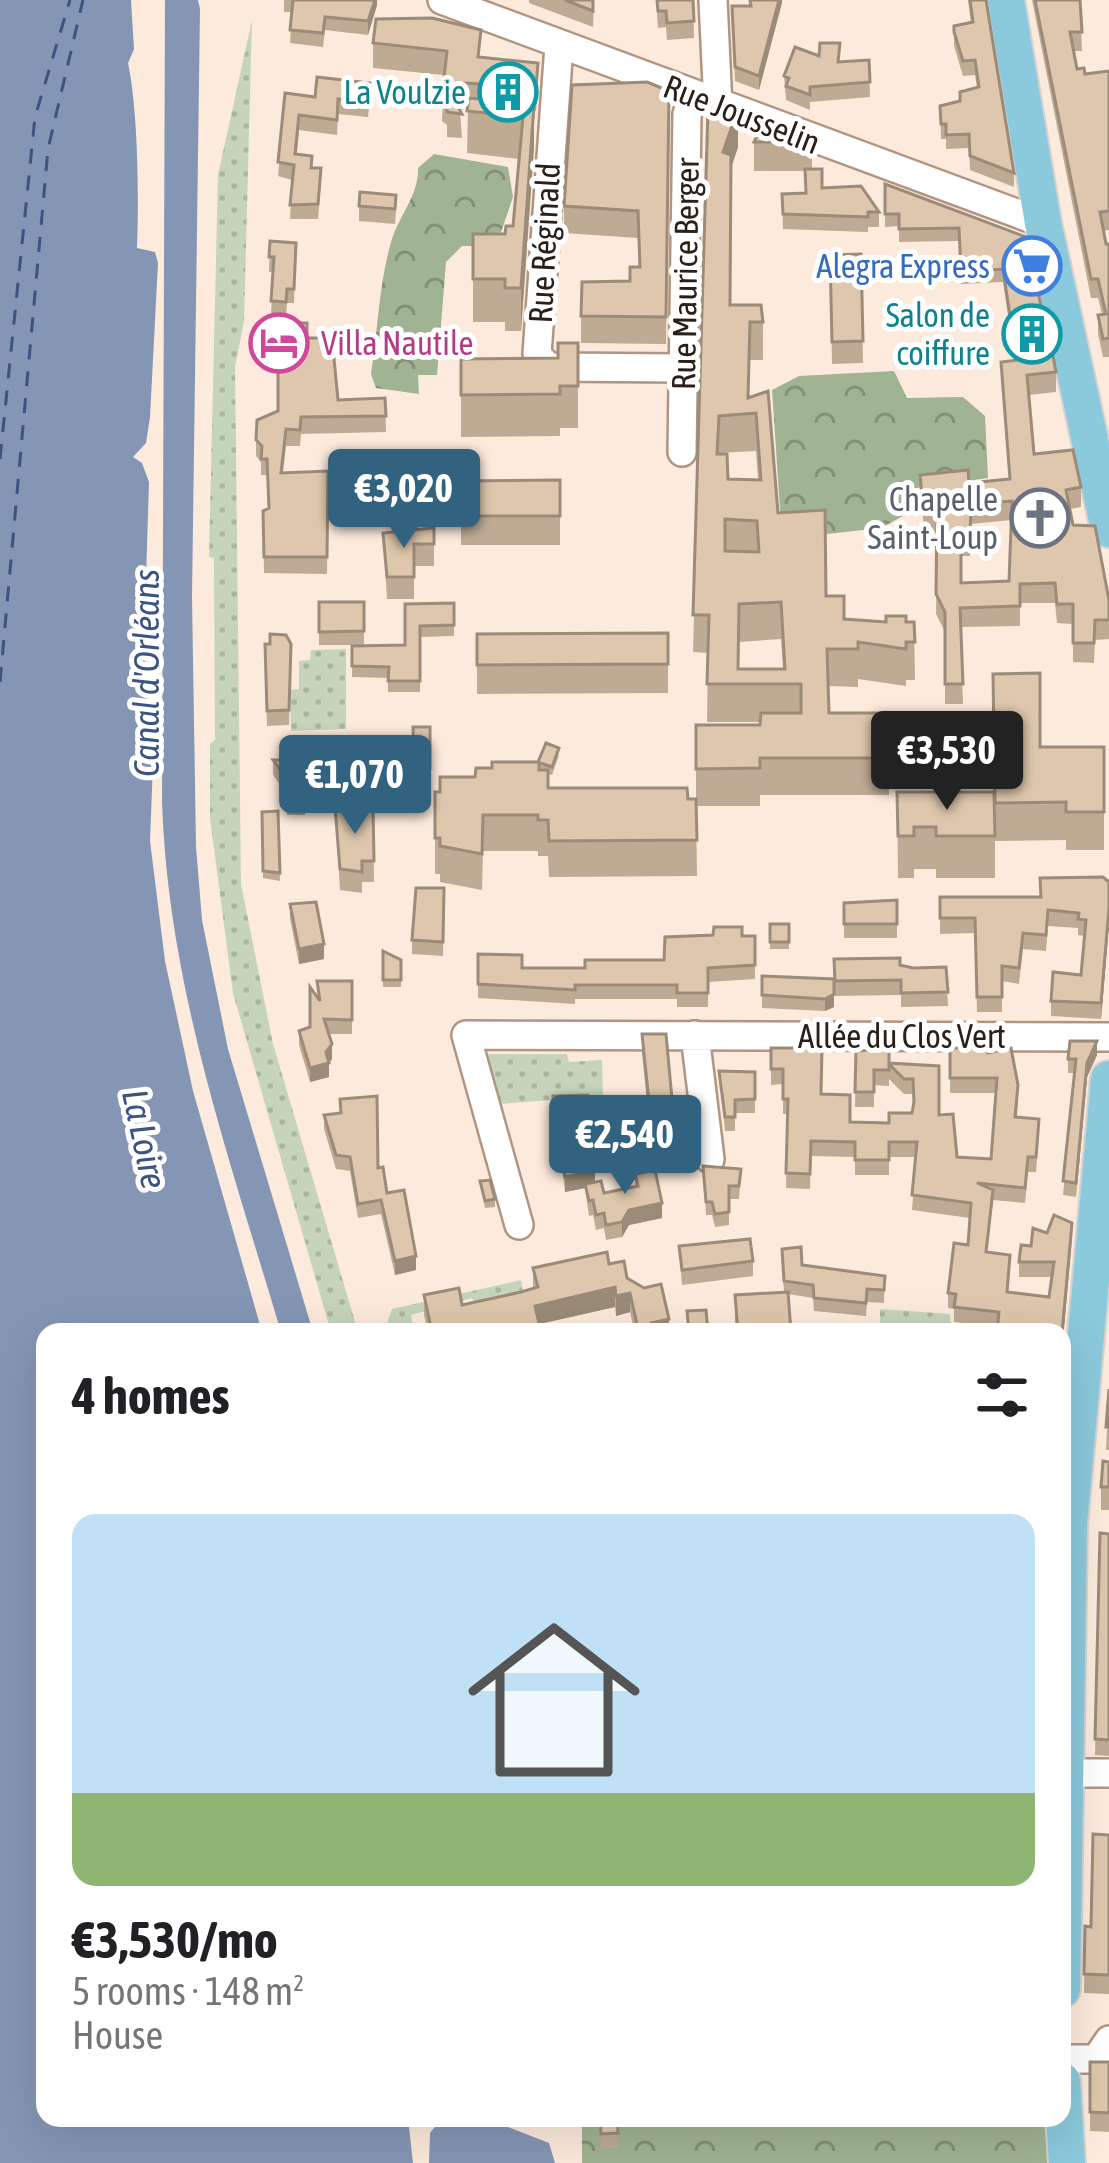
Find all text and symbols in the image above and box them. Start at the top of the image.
building icon: La Voulzie [477,61,539,123]
street label: Rue Jousselin [658,67,826,161]
place label: La Voulzie [344,73,466,111]
street label: Rue Maurice Berger [664,156,706,390]
street label: Rue Réginald [521,162,567,324]
supermarket icon: Alegra Express [1001,235,1063,297]
place label: Alegra Express [816,247,990,285]
place label: Salon de coiffure [886,296,990,372]
building icon: Salon de coiffure [1001,303,1063,365]
hotel icon: Villa Nautile [248,312,310,374]
place label: Villa Nautile [321,324,473,362]
pin: €3,020 [306,449,502,551]
text: €3,020 [355,466,453,510]
place label: Chapelle Saint-Loup [868,480,998,556]
church icon: Chapelle Saint-Loup [1009,487,1071,549]
water label: Canal d'Orléans [125,569,167,777]
pin: €3,530 [849,711,1045,813]
text: €3,530 [898,728,996,772]
pin: €1,070 [257,735,453,837]
text: €1,070 [306,752,404,796]
street label: Allée du Clos Vert [798,1017,1006,1055]
water label: La Loire [114,1085,176,1193]
pin: €2,540 [527,1095,723,1197]
text: €2,540 [576,1112,674,1156]
icon: filters [969,1362,1035,1428]
text: 4 homes [72,1366,230,1425]
icon: home [446,1592,662,1808]
text: €3,530/mo [72,1910,278,1969]
text: 5 rooms · 148 m² [72,1969,304,2013]
text: House [72,2013,163,2057]

